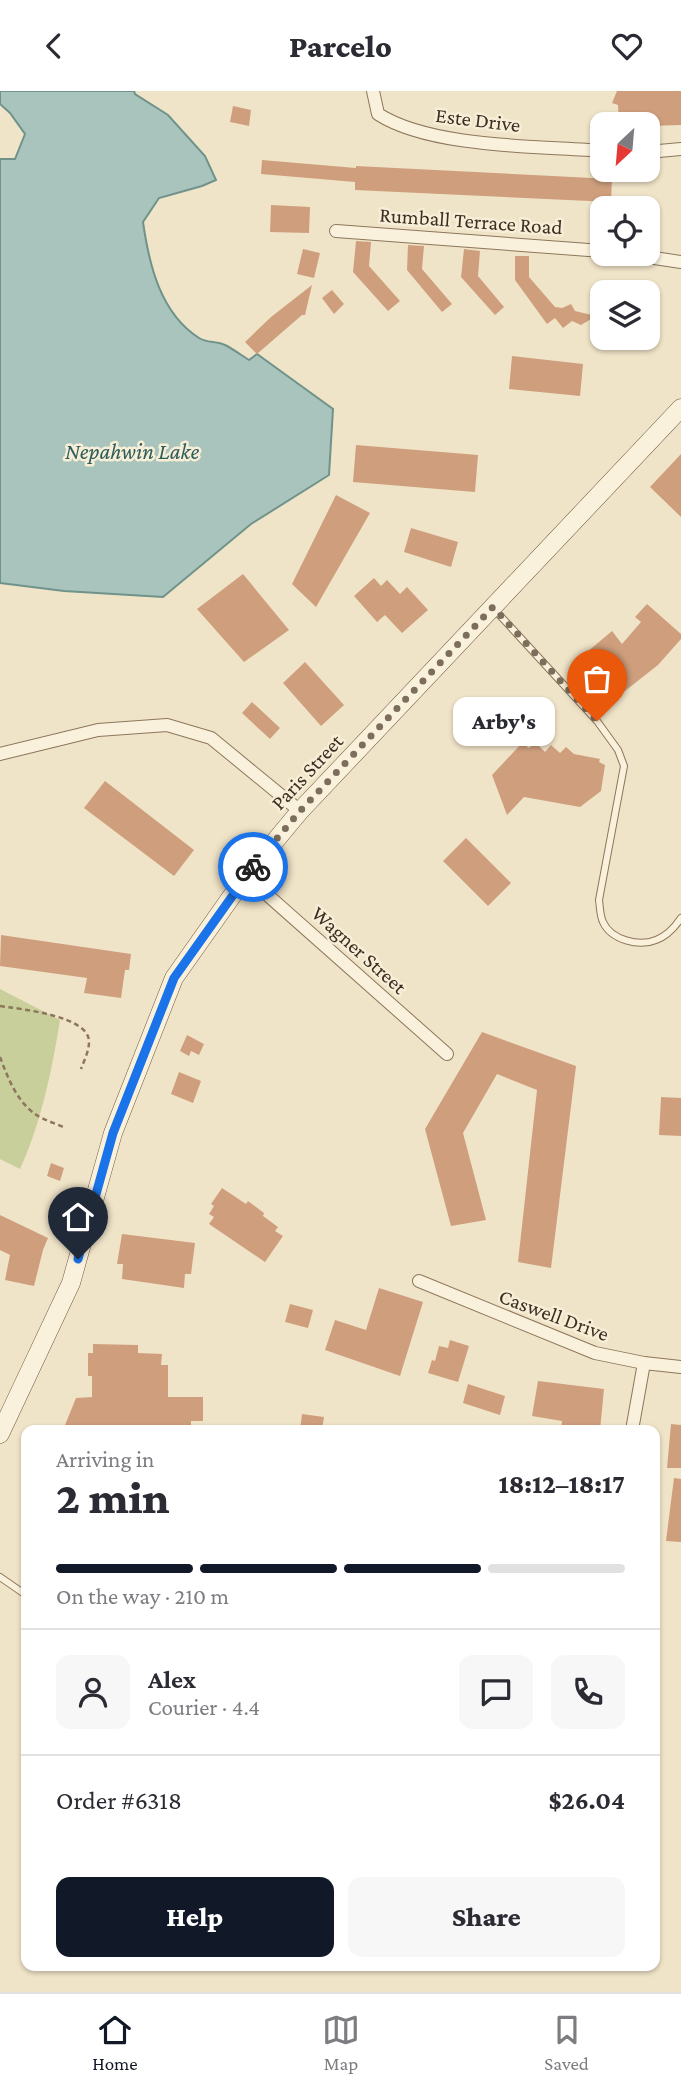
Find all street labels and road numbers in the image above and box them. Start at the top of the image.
street label: Este Drive [434,103,522,137]
street label: Rumball Terrace Road [379,203,563,239]
street label: Paris Street [266,729,349,815]
street label: Wagner Street [307,901,412,1000]
street label: Caswell Drive [496,1284,612,1346]

